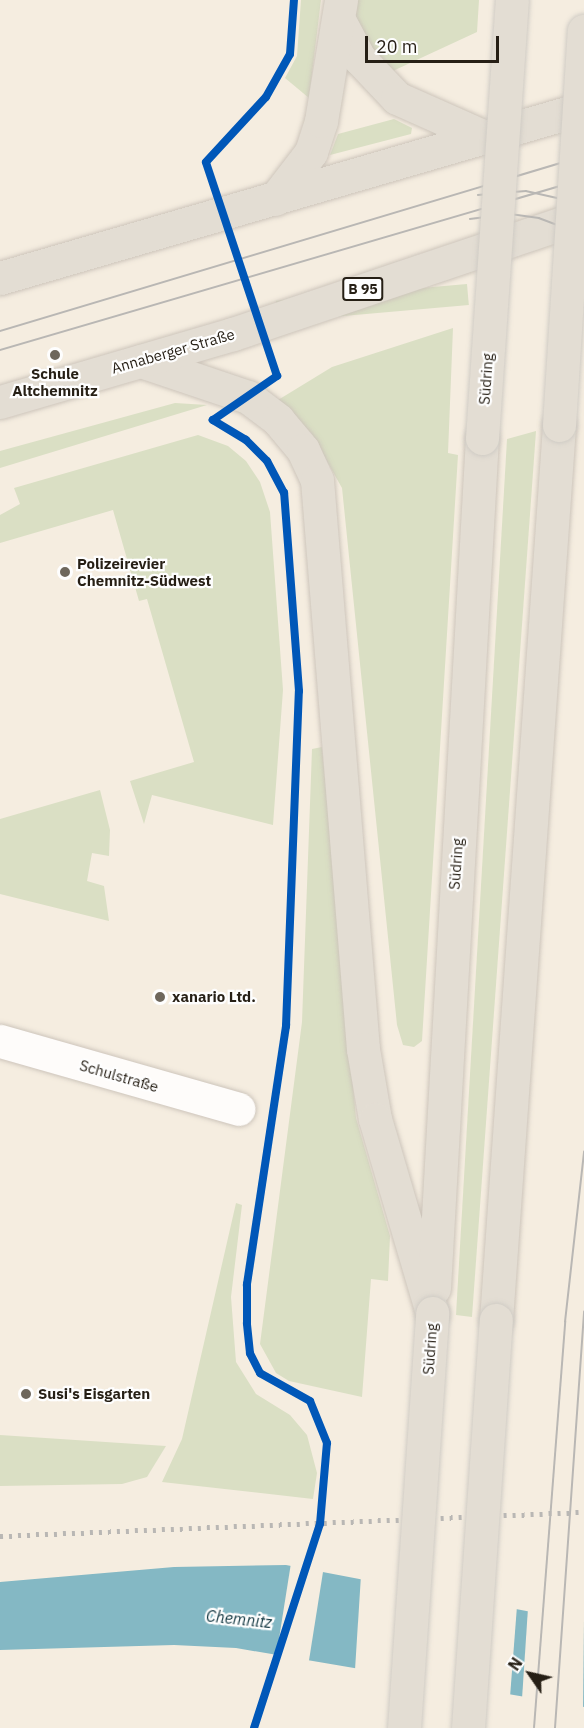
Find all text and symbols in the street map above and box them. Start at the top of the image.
scale bar [368,24,502,62]
text: 20 m [376,35,418,58]
road number: B 95 [342,278,384,300]
street label: Annaberger Straße [109,325,237,377]
marker: Schule Altchemnitz [48,348,62,362]
street label: Südring [475,353,497,405]
place label: Schule Altchemnitz [12,364,98,399]
place label: Polizeirevier Chemnitz-Südwest [77,554,211,589]
marker: Polizeirevier Chemnitz-Südwest [58,565,72,579]
street label: Südring [445,838,467,890]
place label: xanario Ltd. [172,988,256,1006]
marker: xanario Ltd. [153,990,167,1004]
street label: Schulstraße [78,1056,160,1096]
street label: Südring [419,1323,441,1375]
place label: Susi's Eisgarten [38,1385,150,1403]
marker: Susi's Eisgarten [19,1387,33,1401]
water label: Chemnitz [205,1606,273,1632]
north arrow [500,1644,560,1704]
text: N [504,1654,527,1674]

